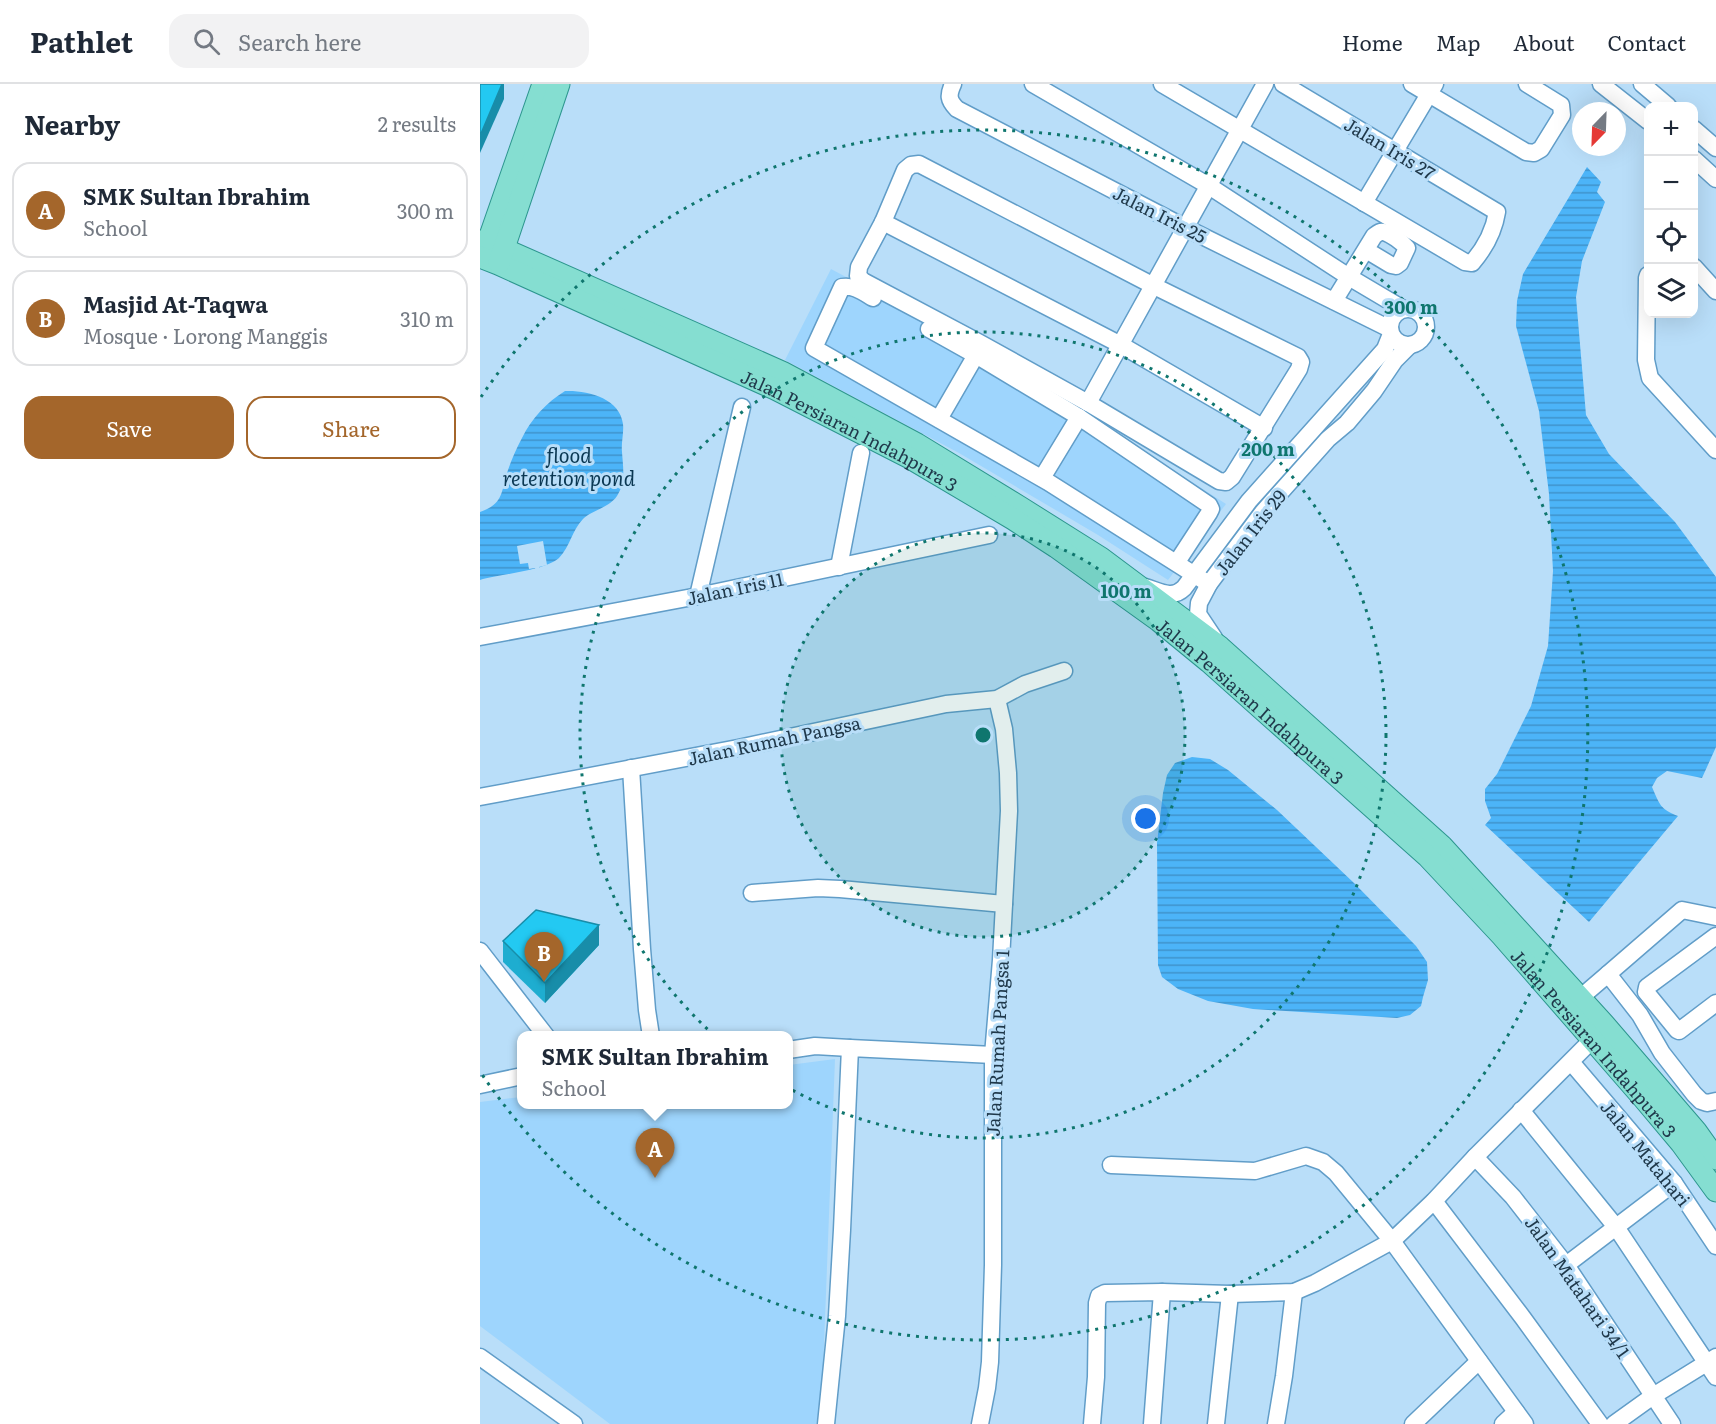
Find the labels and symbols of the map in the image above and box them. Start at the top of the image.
north arrow [1572,102,1626,156]
street label: Jalan Iris 27 [1339,110,1441,186]
street label: Jalan Iris 25 [1108,179,1212,249]
text: 300 m [1384,293,1438,320]
street label: Jalan Persiaran Indahpura 3 [737,362,963,497]
text: 200 m [1241,435,1295,462]
water label: flood retention pond [503,439,636,492]
street label: Jalan Iris 29 [1208,483,1292,581]
street label: Jalan Iris 11 [684,565,786,611]
text: 100 m [1100,577,1152,604]
street label: Jalan Persiaran Indahpura 3 [1151,611,1351,790]
street label: Jalan Rumah Pangsa [685,708,863,772]
centre of rings [973,725,993,745]
your location [1131,804,1160,833]
pin: B [524,932,564,982]
street label: Jalan Persiaran Indahpura 3 [1505,943,1684,1143]
street label: Jalan Rumah Pangsa 1 [979,949,1015,1137]
street label: Jalan Matahari [1595,1094,1697,1212]
pin: A [636,1128,675,1178]
street label: Jalan Matahari 34/1 [1519,1210,1637,1364]

